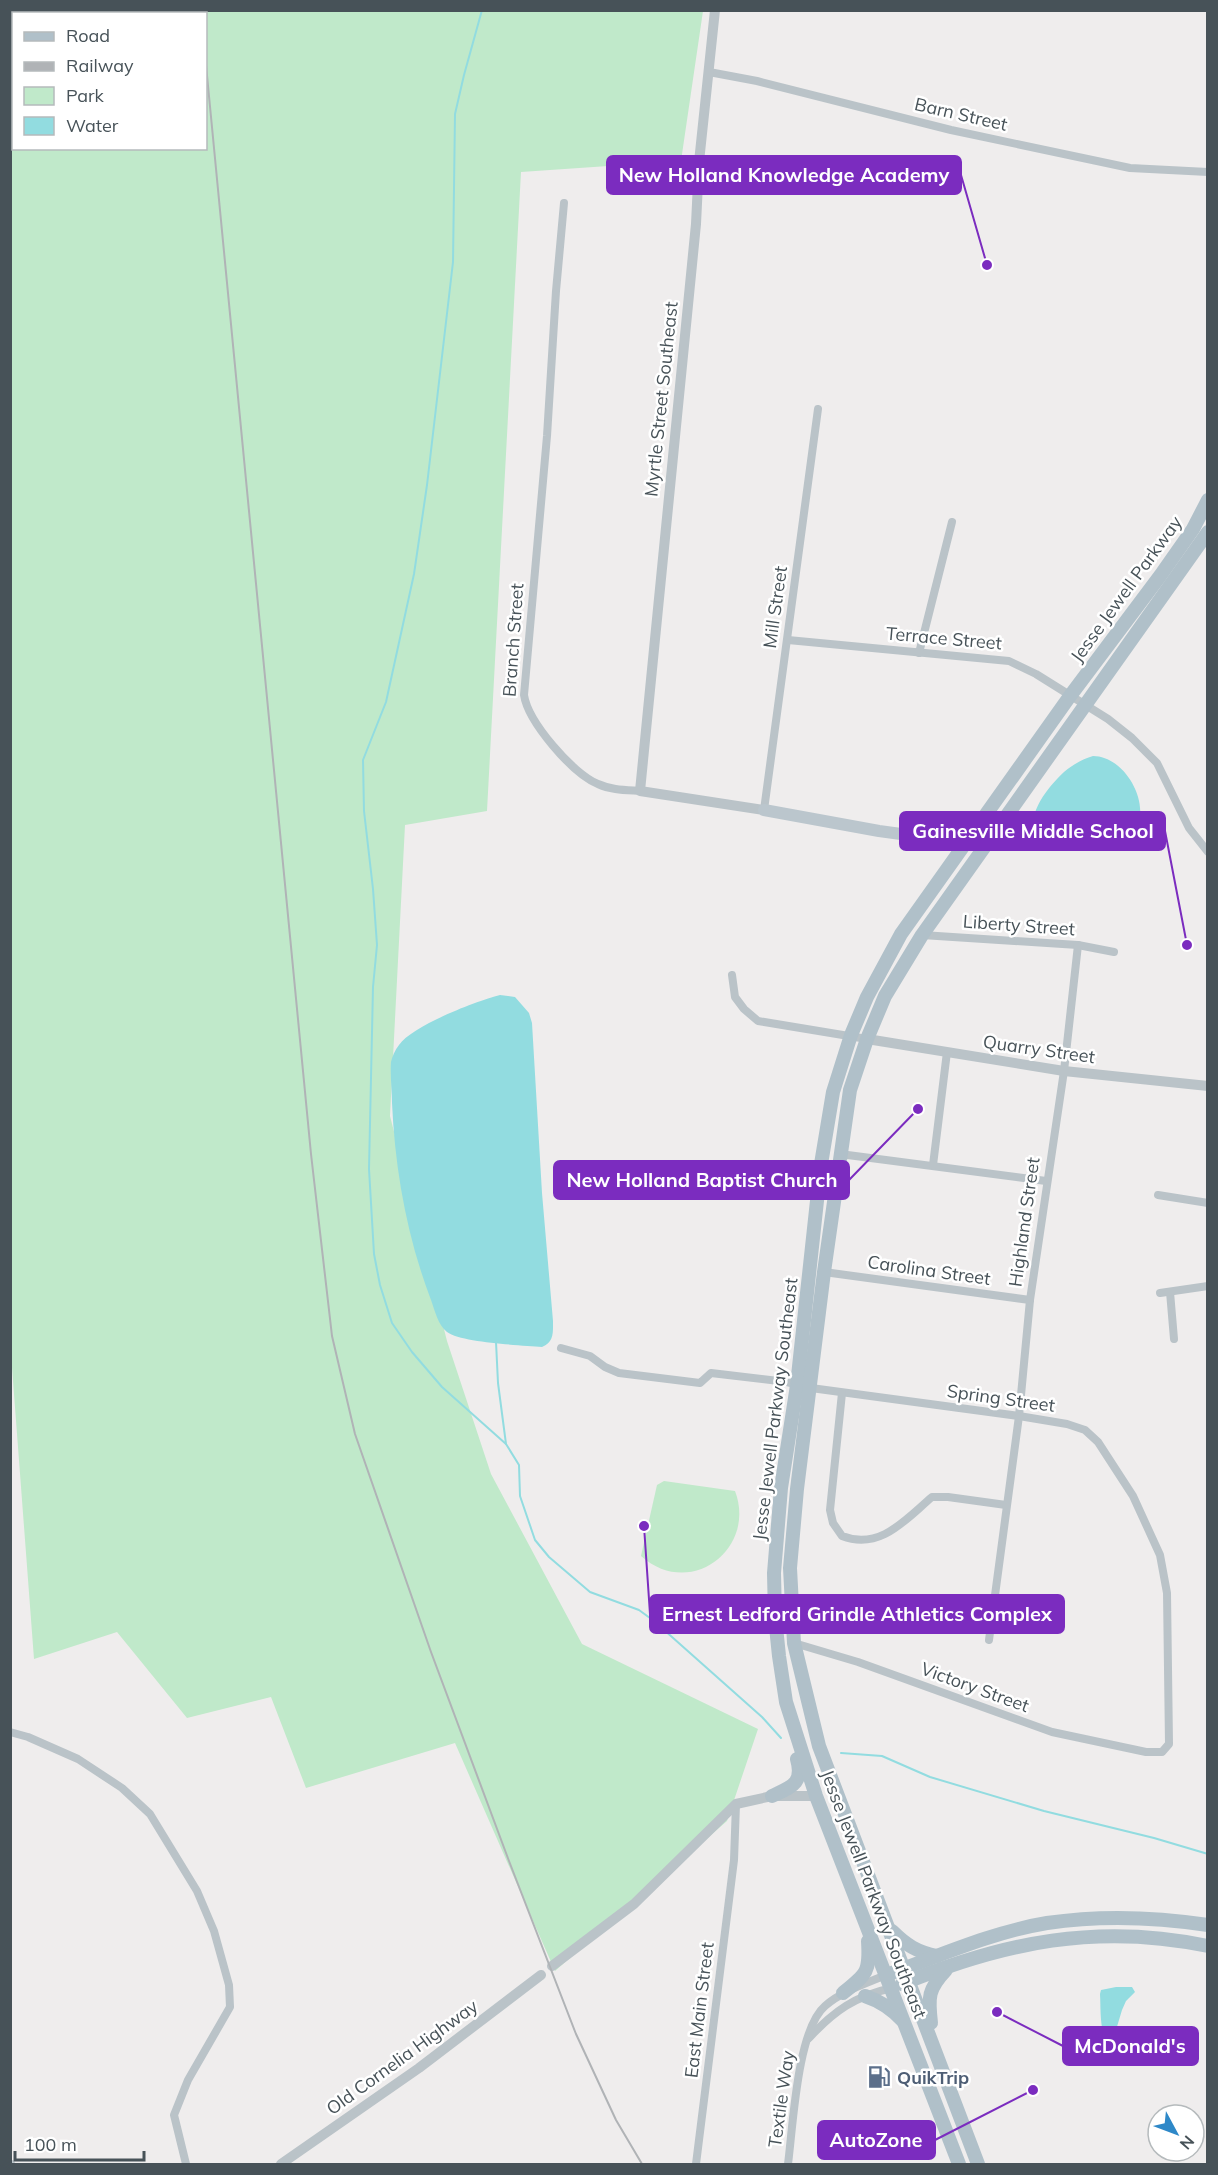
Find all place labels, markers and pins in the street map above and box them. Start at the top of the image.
callout: New Holland Knowledge Academy [607,156,961,194]
callout: Gainesville Middle School [900,812,1165,850]
callout: New Holland Baptist Church [554,1161,849,1199]
callout: Ernest Ledford Grindle Athletics Complex [650,1595,1064,1633]
callout: McDonald's [1063,2027,1198,2065]
fuel station icon: QuikTrip [866,2064,892,2090]
place label: QuikTrip [897,2066,969,2089]
callout: AutoZone [818,2121,935,2159]

